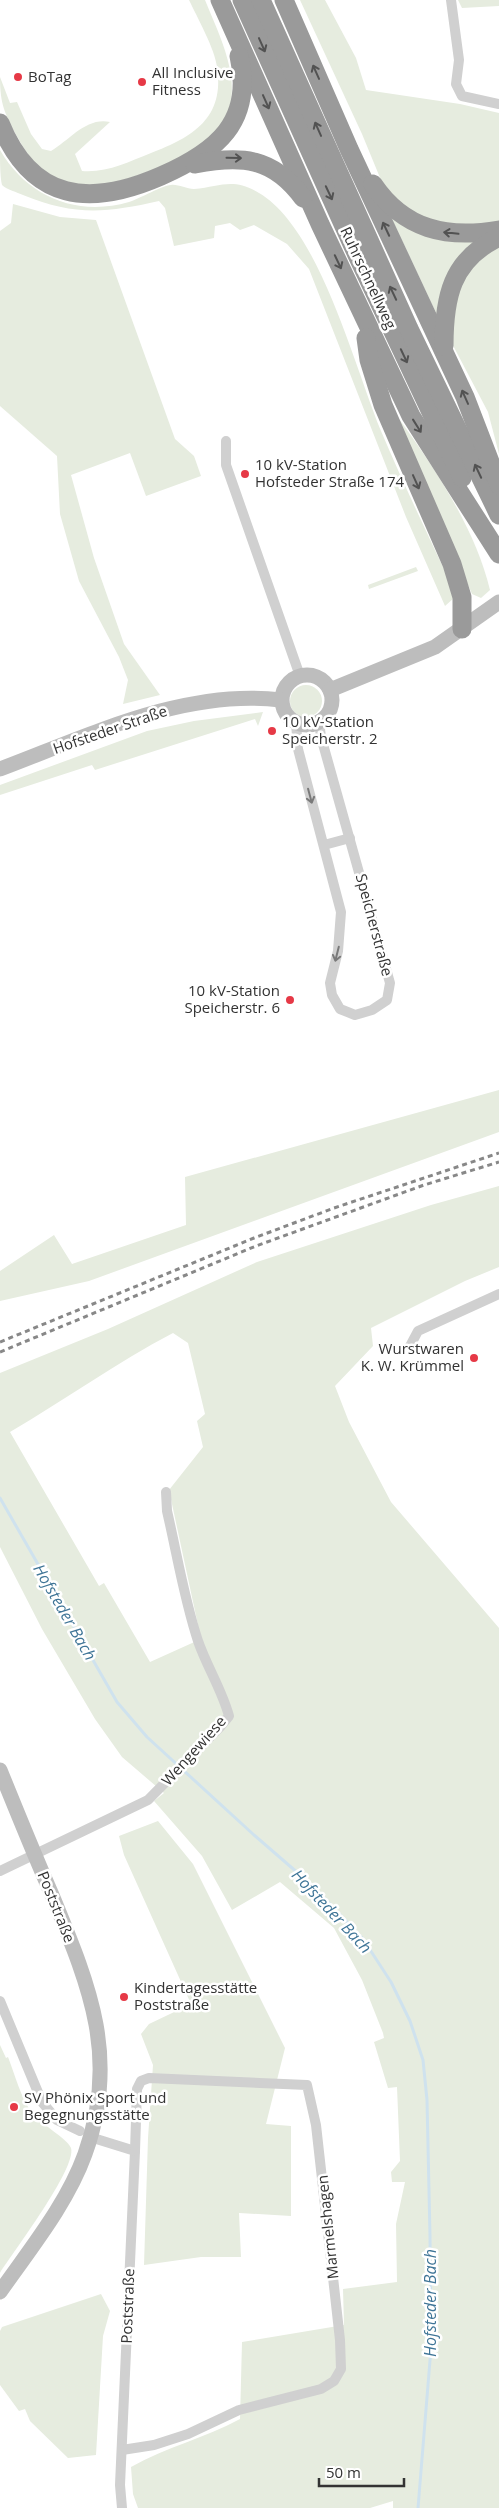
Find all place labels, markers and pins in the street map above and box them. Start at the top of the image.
place label: All Inclusive Fitness [152,62,233,99]
place label: BoTag [28,66,71,86]
marker: BoTag [12,71,24,83]
marker: All Inclusive Fitness [136,76,148,88]
place label: 10 kV-Station Hofsteder Straße 174 [255,454,405,491]
marker: 10 kV-Station Hofsteder Straße 174 [239,468,251,480]
place label: 10 kV-Station Speicherstr. 2 [282,711,378,748]
marker: 10 kV-Station Speicherstr. 2 [266,725,278,737]
place label: 10 kV-Station Speicherstr. 6 [184,980,280,1017]
marker: 10 kV-Station Speicherstr. 6 [284,994,296,1006]
place label: Wurstwaren K. W. Krümmel [361,1338,464,1375]
marker: Wurstwaren K. W. Krümmel [468,1352,480,1364]
place label: Kindertagesstätte Poststraße [134,1977,257,2014]
marker: Kindertagesstätte Poststraße [118,1991,130,2003]
place label: SV Phönix Sport und Begegnungsstätte [24,2087,166,2124]
marker: SV Phönix Sport und Begegnungsstätte [8,2101,20,2113]

